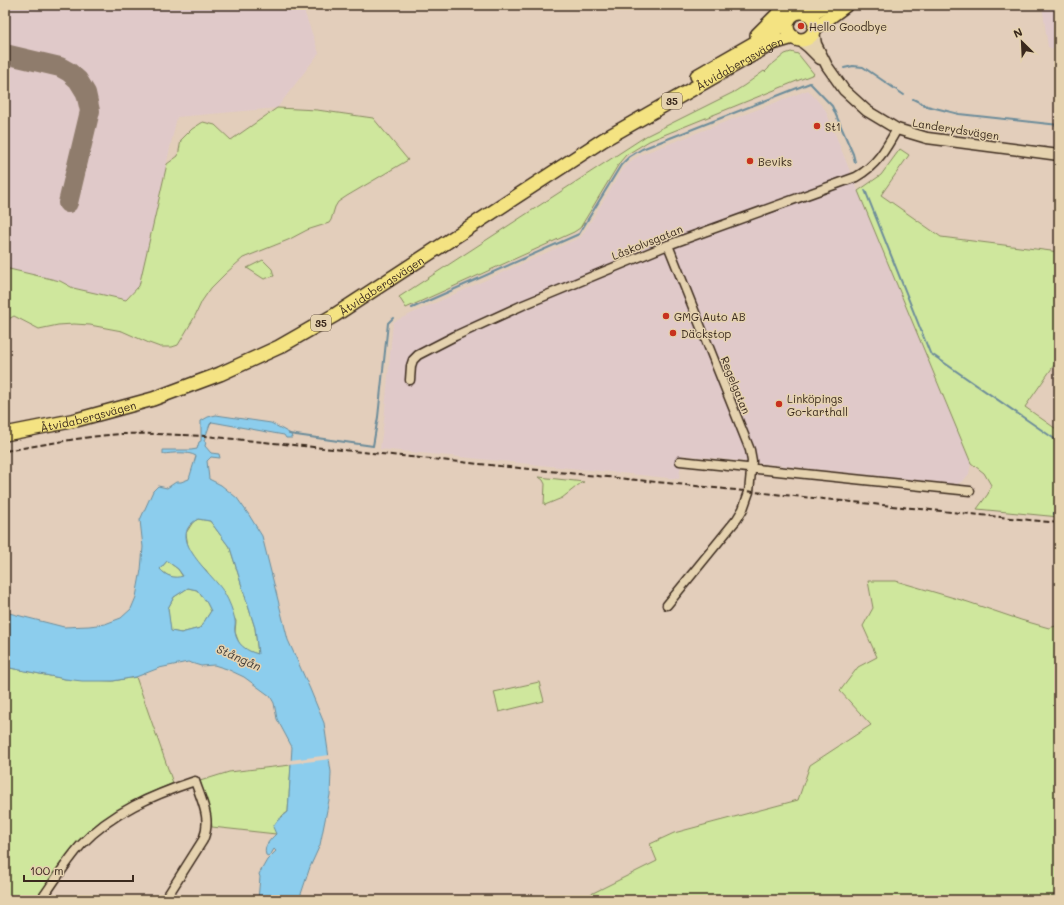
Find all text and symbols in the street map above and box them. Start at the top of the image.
place label: Hello Goodbye [809,19,887,34]
marker: Hello Goodbye [796,21,806,31]
north arrow [1002,22,1042,62]
text: N [1011,24,1025,41]
street label: Åtvidabergsvägen [693,33,785,93]
road number: 35 [662,93,682,109]
street label: Landerydsvägen [912,115,1000,143]
place label: St1 [825,119,841,134]
marker: St1 [812,121,822,131]
place label: Beviks [758,154,792,169]
marker: Beviks [745,156,755,166]
street label: Låskolvsgatan [609,221,685,263]
street label: Åtvidabergsvägen [336,252,426,318]
place label: GMG Auto AB [674,309,746,324]
marker: GMG Auto AB [661,311,671,321]
road number: 35 [311,315,331,331]
place label: Däckstop [681,326,731,341]
marker: Däckstop [668,328,678,338]
street label: Regelgatan [718,354,754,416]
place label: Linköpings Go-karthall [787,391,848,419]
street label: Åtvidabergsvägen [39,397,138,434]
marker: Linköpings Go-karthall [774,399,784,409]
water label: Stångån [214,640,264,674]
scale bar [24,857,133,883]
text: 100 m [30,862,64,878]

